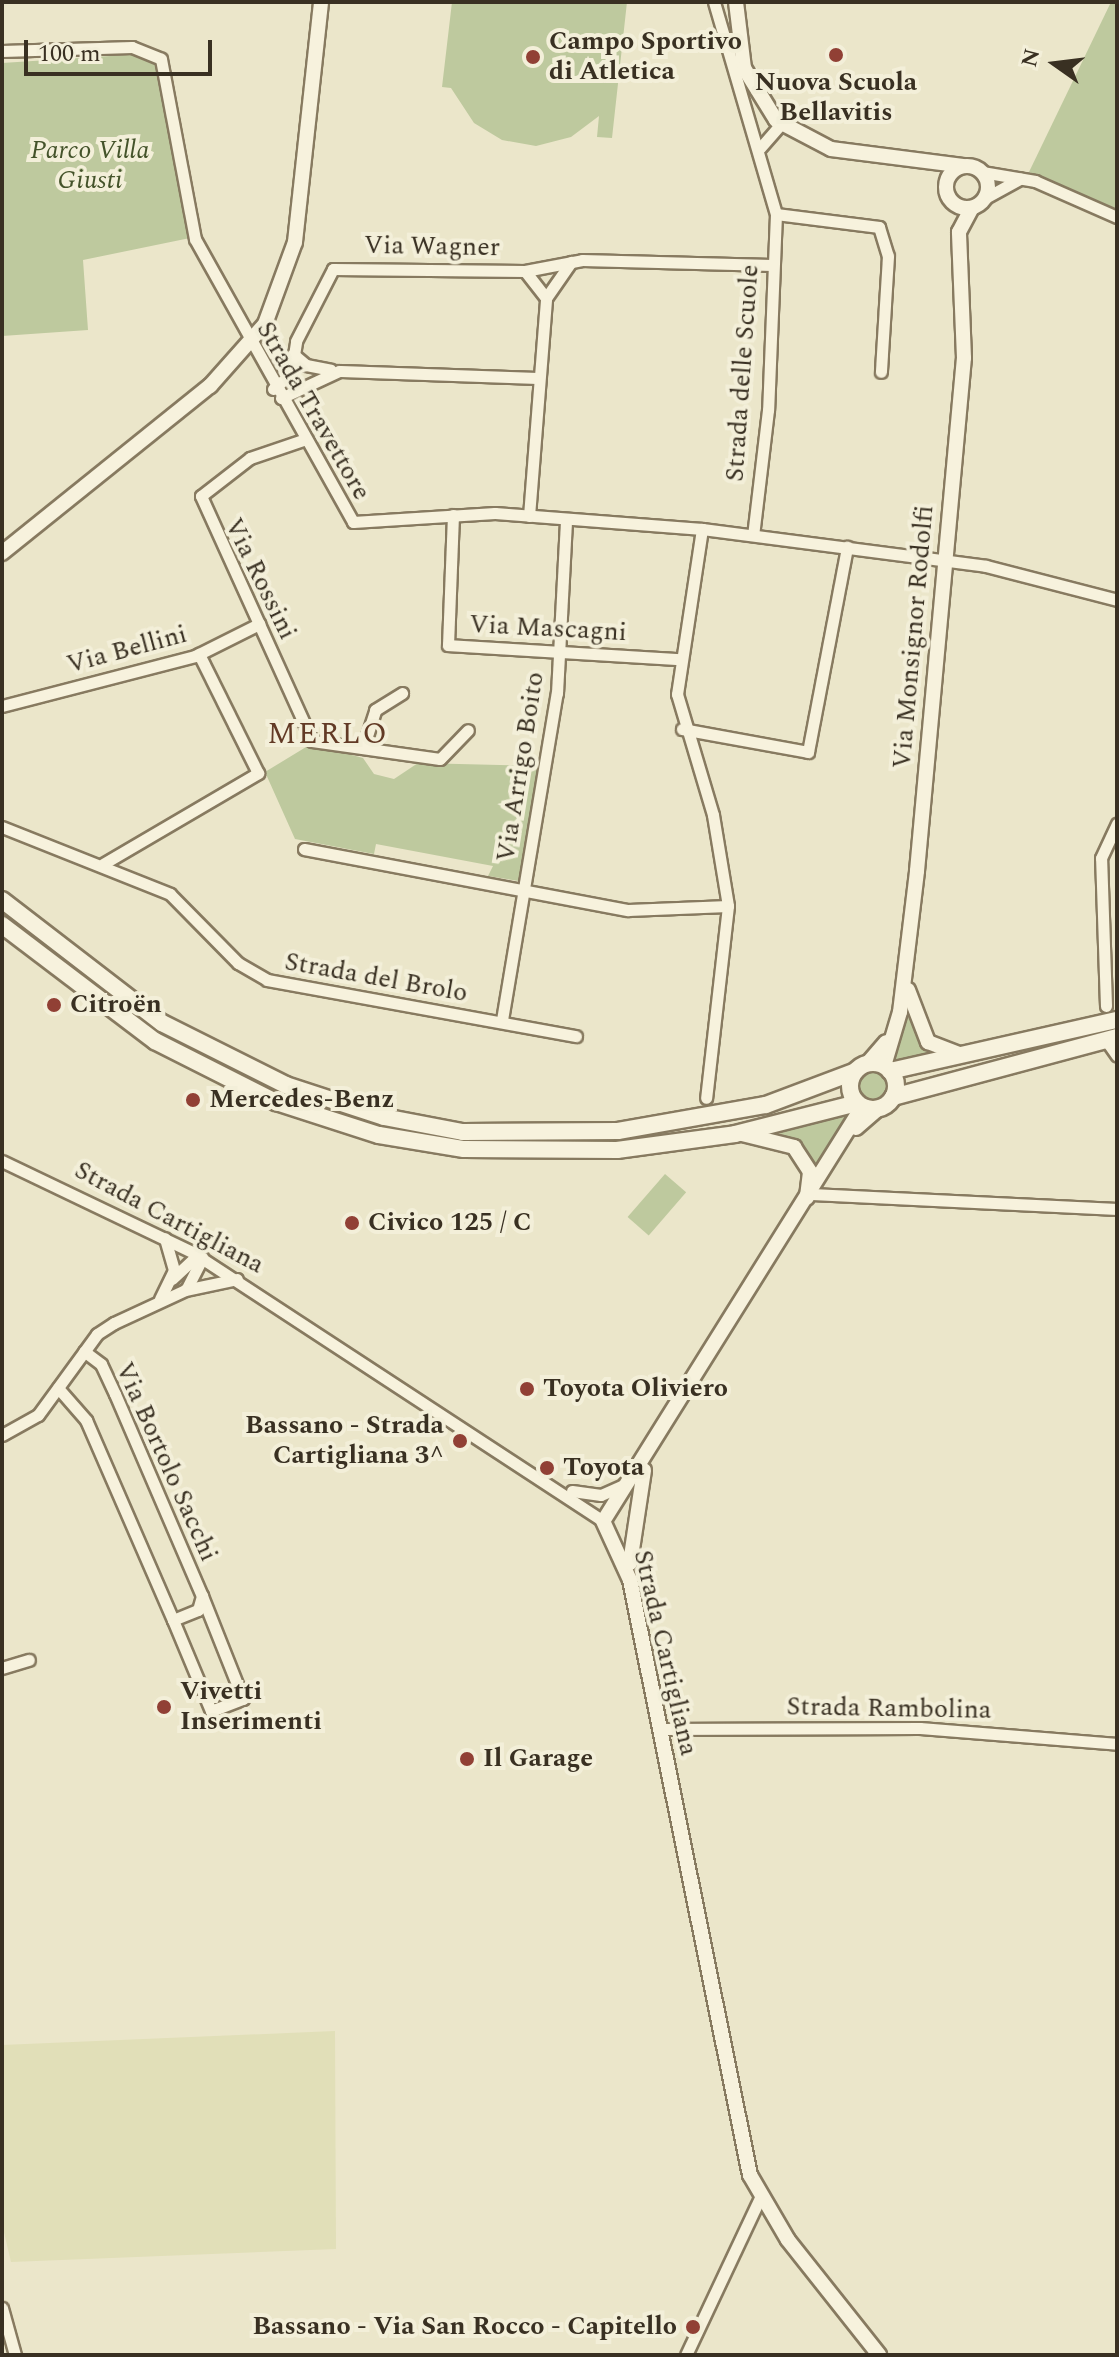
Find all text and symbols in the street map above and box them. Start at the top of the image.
scale bar [28,24,216,74]
north arrow [1015,24,1095,104]
place label: Campo Sportivo di Atletica [549,26,742,88]
text: 100 m [38,36,101,72]
text: N [1013,45,1049,71]
marker: Nuova Scuola Bellavitis [827,46,845,64]
marker: Campo Sportivo di Atletica [524,48,542,66]
place label: Nuova Scuola Bellavitis [755,67,917,128]
park label: Parco Villa Giusti [30,135,150,196]
street label: Via Wagner [364,230,500,264]
street label: Strada delle Scuole [720,263,766,483]
street label: Strada Travettore [249,316,377,506]
street label: Via Monsignor Rodolfi [887,504,941,770]
street label: Via Rossini [217,513,303,645]
street label: Via Mascagni [468,609,628,649]
street label: Via Bellini [64,619,190,681]
street label: Via Arrigo Boito [491,670,551,864]
district label: MERLO [267,716,389,752]
street label: Strada del Brolo [282,947,470,1009]
place label: Citroën [70,989,162,1021]
marker: Citroën [45,996,63,1014]
place label: Mercedes-Benz [209,1084,394,1116]
marker: Mercedes-Benz [184,1091,202,1109]
street label: Strada Cartigliana [69,1155,269,1281]
place label: Civico 125 / C [368,1207,531,1239]
marker: Civico 125 / C [343,1214,361,1232]
street label: Via Bortolo Sacchi [108,1358,224,1566]
place label: Toyota Oliviero [543,1373,728,1405]
marker: Toyota Oliviero [518,1380,536,1398]
place label: Bassano - Strada Cartigliana 3^ [245,1410,444,1472]
marker: Bassano - Strada Cartigliana 3^ [451,1432,469,1450]
place label: Toyota [563,1452,644,1484]
marker: Toyota [538,1459,556,1477]
street label: Strada Cartigliana [626,1547,704,1759]
place label: Vivetti Inserimenti [180,1676,322,1738]
street label: Strada Rambolina [786,1692,992,1726]
marker: Vivetti Inserimenti [155,1698,173,1716]
place label: Il Garage [483,1743,593,1775]
marker: Il Garage [458,1750,476,1768]
place label: Bassano - Via San Rocco - Capitello [252,2311,677,2343]
marker: Bassano - Via San Rocco - Capitello [684,2318,702,2336]

